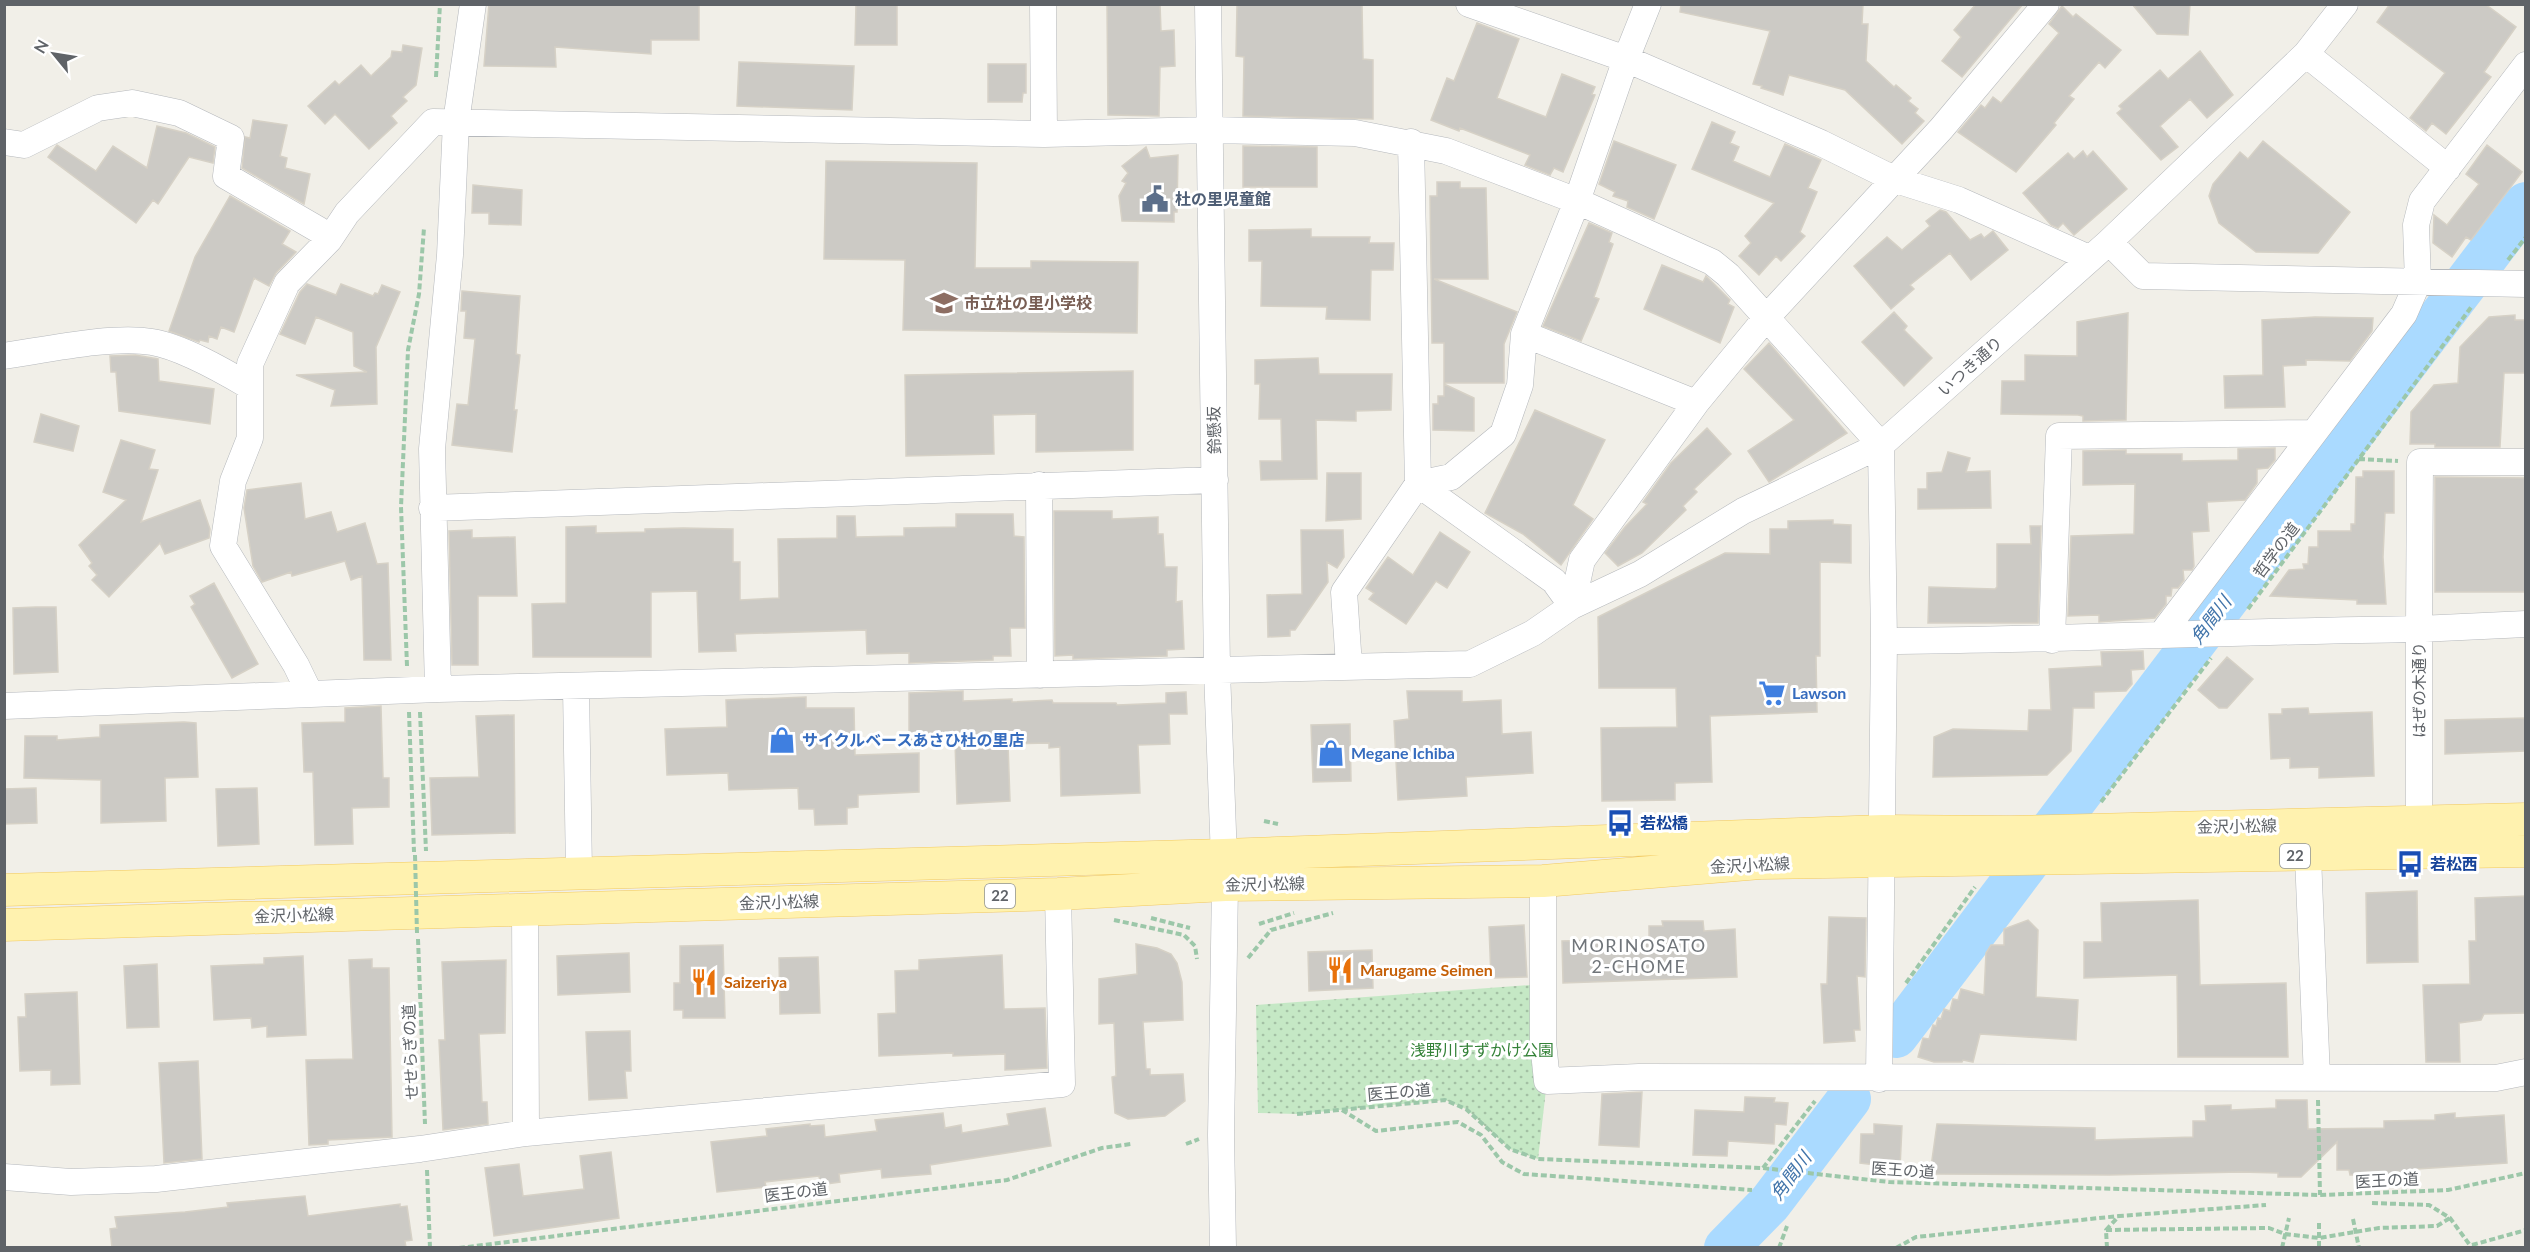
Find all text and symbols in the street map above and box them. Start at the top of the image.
north arrow [24,24,84,84]
text: N [29,36,52,56]
public building icon: 杜の里児童館 [1140,184,1170,214]
place label: 杜の里児童館 [1175,189,1271,208]
school or university icon: 市立杜の里小学校 [929,288,959,318]
place label: 市立杜の里小学校 [964,293,1092,312]
street label: いつき通り [1934,332,2006,399]
street label: 鈴懸坂 [1204,406,1223,454]
street label: 哲学の道 [2249,518,2302,581]
water label: 角間川 [2185,590,2236,648]
street label: はぜの木通り [2409,642,2428,738]
supermarket icon: Lawson [1757,678,1787,708]
place label: Lawson [1792,683,1846,702]
shop icon: サイクルベースあさひ杜の里店 [767,725,797,755]
place label: サイクルベースあさひ杜の里店 [802,730,1024,749]
shop icon: Megane Ichiba [1316,738,1346,768]
place label: Megane Ichiba [1351,743,1455,762]
bus stop icon: 若松橋 [1605,808,1635,838]
place label: 若松橋 [1640,813,1688,832]
street label: 金沢小松線 [2197,815,2277,836]
road number: 22 [2280,844,2310,868]
bus stop icon: 若松西 [2395,849,2425,879]
street label: 金沢小松線 [1710,853,1790,876]
place label: 若松西 [2430,854,2478,873]
street label: 金沢小松線 [1225,873,1305,894]
road number: 22 [985,884,1015,908]
street label: 金沢小松線 [739,891,819,912]
street label: 金沢小松線 [254,904,334,925]
district label: MORINOSATO 2-CHOME [1571,934,1707,977]
restaurant icon: Marugame Seimen [1325,955,1355,985]
place label: Marugame Seimen [1360,960,1493,979]
restaurant icon: Saizeriya [689,967,719,997]
place label: Saizeriya [724,972,787,991]
street label: せせらぎの道 [398,1004,421,1100]
park label: 浅野川すずかけ公園 [1410,1040,1554,1059]
street label: 医王の道 [1366,1079,1432,1104]
water label: 角間川 [1765,1146,1816,1204]
street label: 医王の道 [1870,1158,1936,1181]
street label: 医王の道 [2355,1168,2419,1191]
street label: 医王の道 [763,1178,829,1205]

